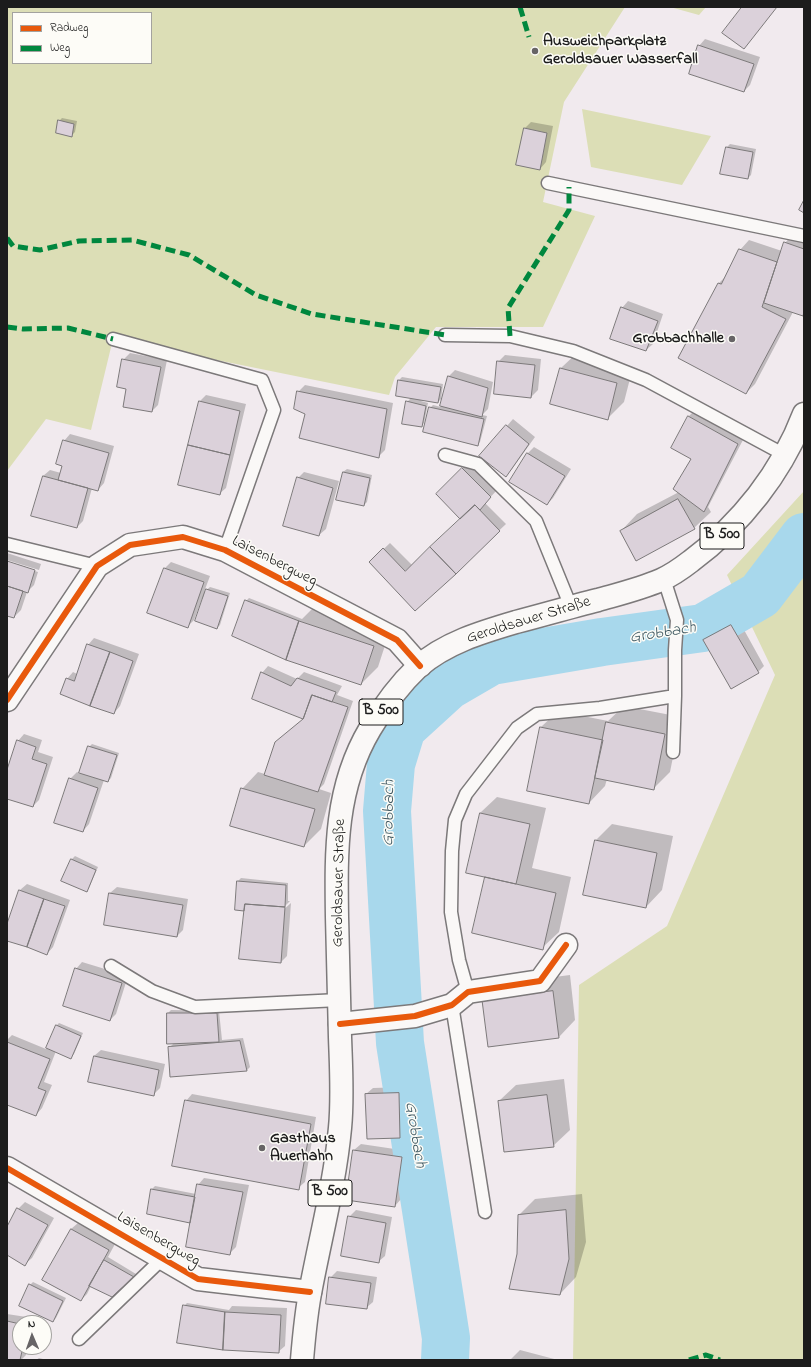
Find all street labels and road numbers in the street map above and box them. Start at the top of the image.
road number: B 500 [700,523,744,549]
street label: Laisenbergweg [228,532,320,592]
street label: Geroldsauer Straße [465,593,593,649]
road number: B 500 [359,699,403,725]
street label: Geroldsauer Straße [329,819,351,947]
road number: B 500 [308,1180,352,1206]
street label: Laisenbergweg [113,1208,203,1272]

